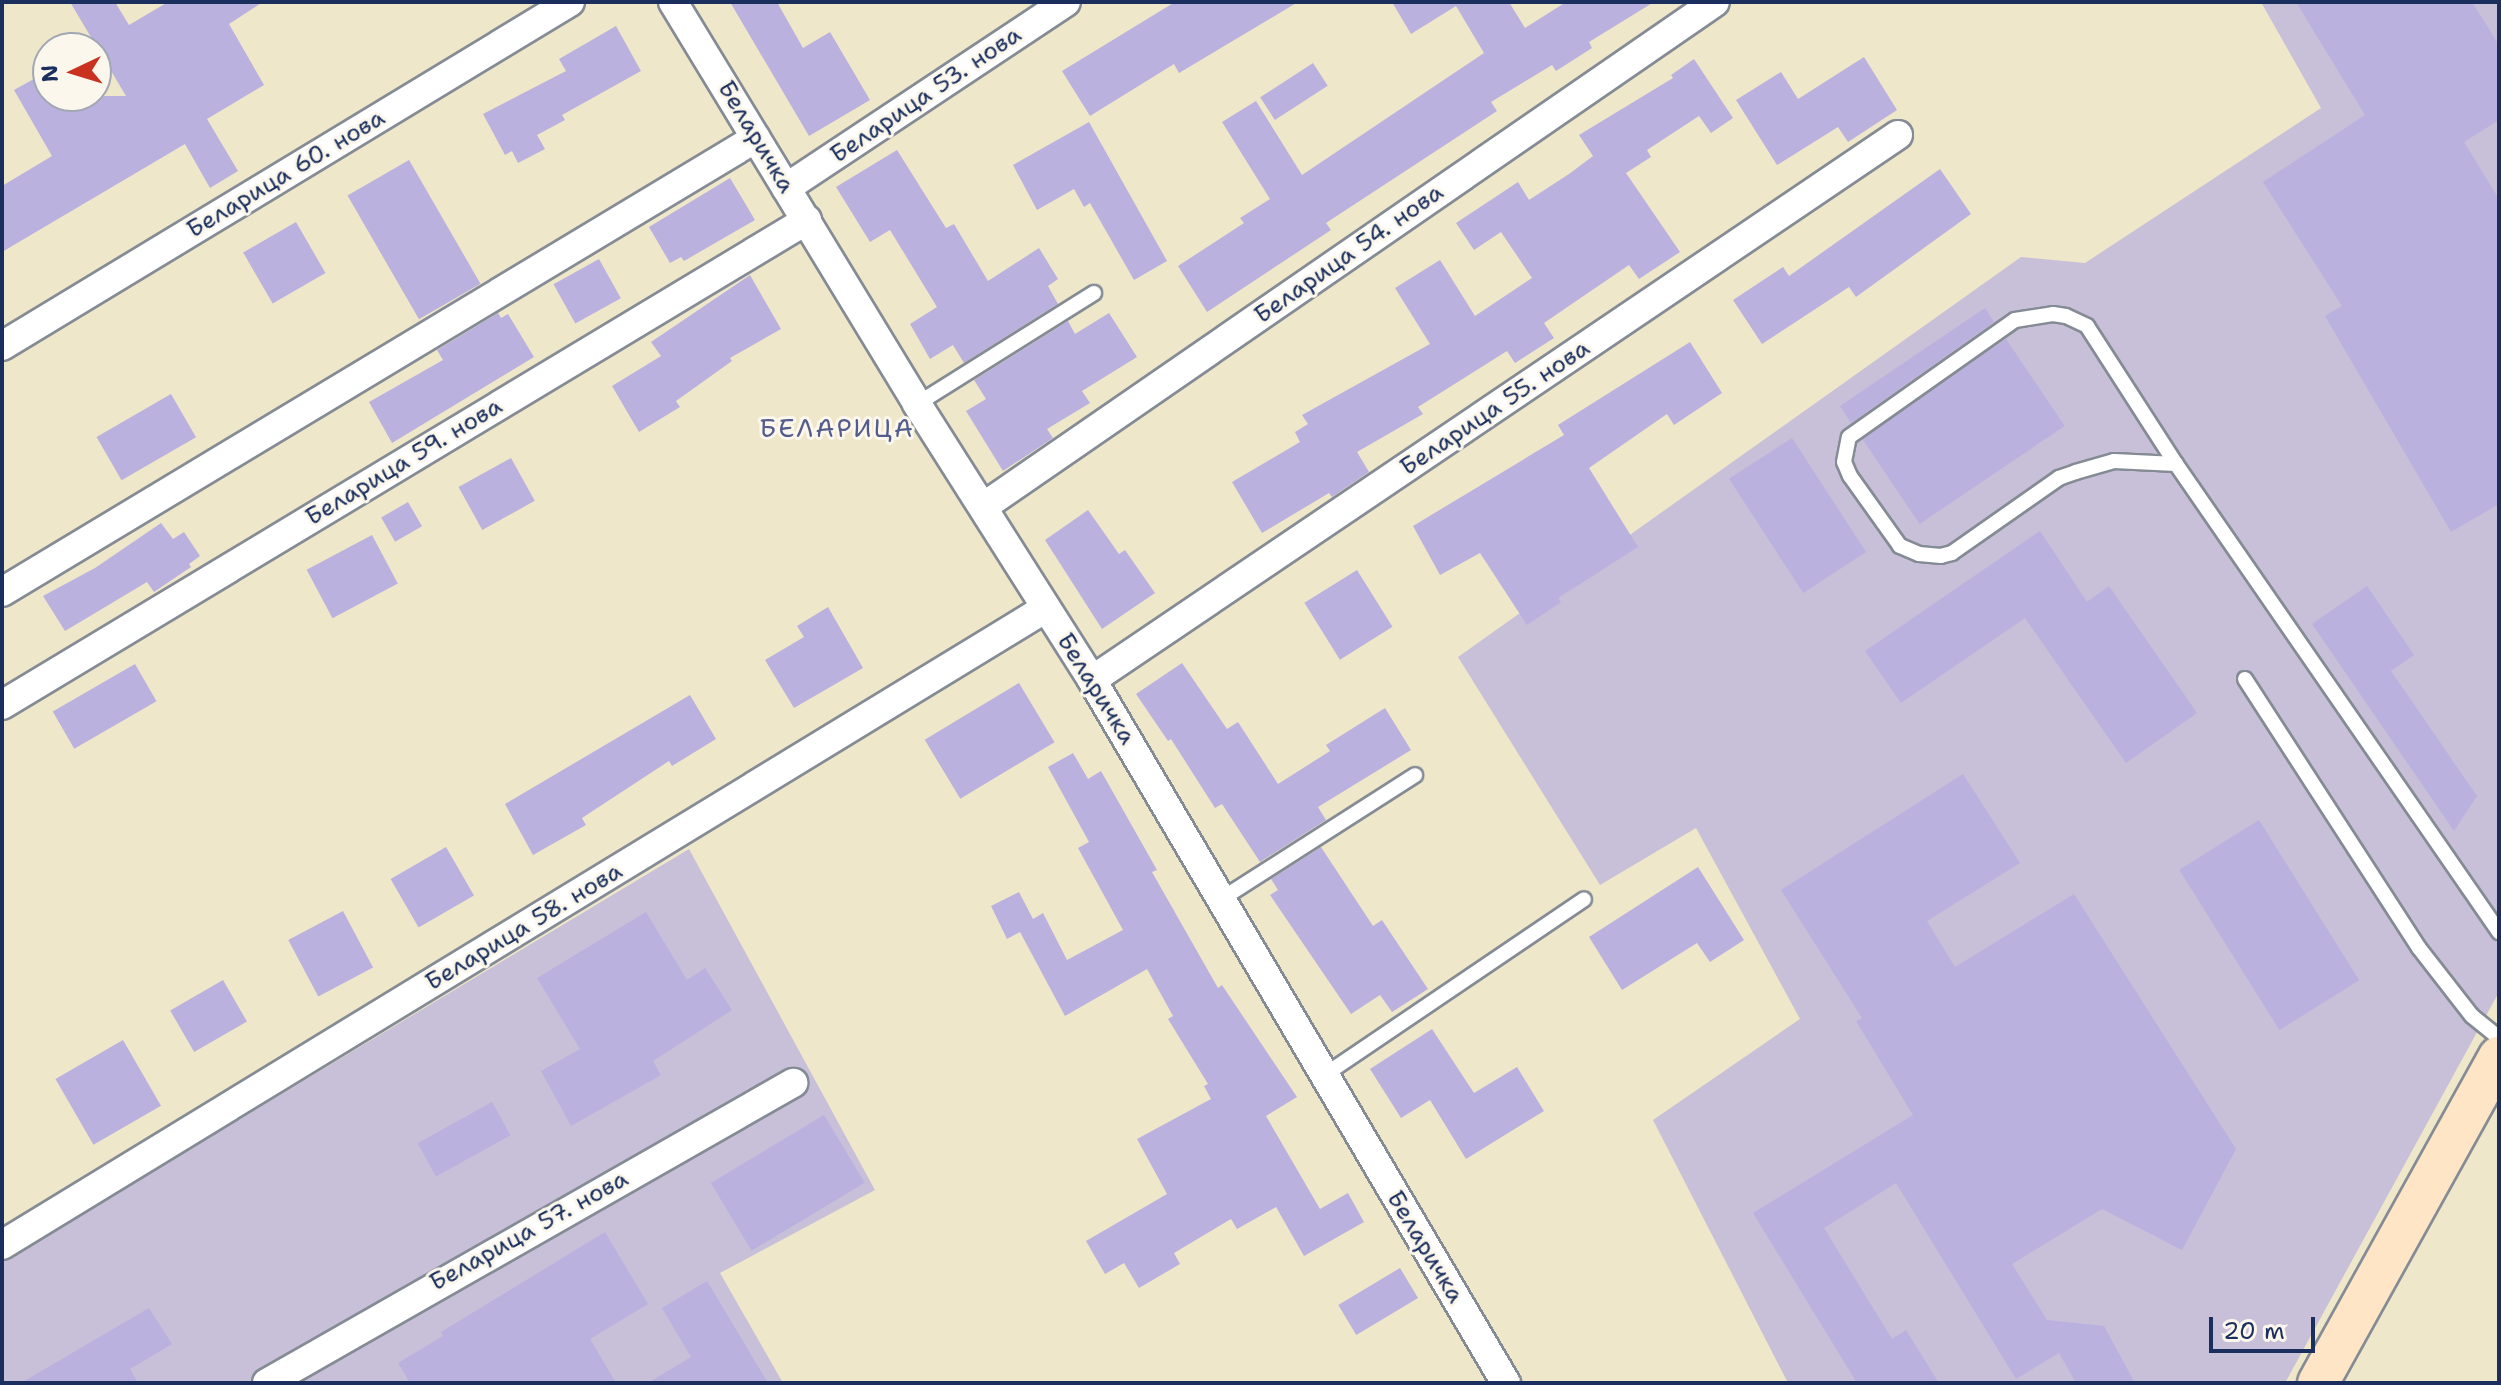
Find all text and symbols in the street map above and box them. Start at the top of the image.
street label: Беларица 53. нова [825,20,1027,170]
north arrow [32,32,112,112]
text: N [34,64,65,83]
street label: Беларичка [711,76,801,198]
street label: Беларица 60. нова [182,103,390,245]
street label: Беларица 54. нова [1249,178,1449,330]
street label: Беларица 55. нова [1395,334,1595,482]
street label: Беларица 59. нова [301,392,507,532]
district label: БЕЛАРИЦА [759,412,915,444]
street label: Беларичка [1050,628,1142,750]
street label: Беларица 58. нова [420,857,628,997]
street label: Беларица 57. нова [425,1164,633,1298]
street label: Беларичка [1380,1186,1470,1308]
scale bar [2213,1301,2319,1351]
text: 20 m [2223,1315,2285,1347]

